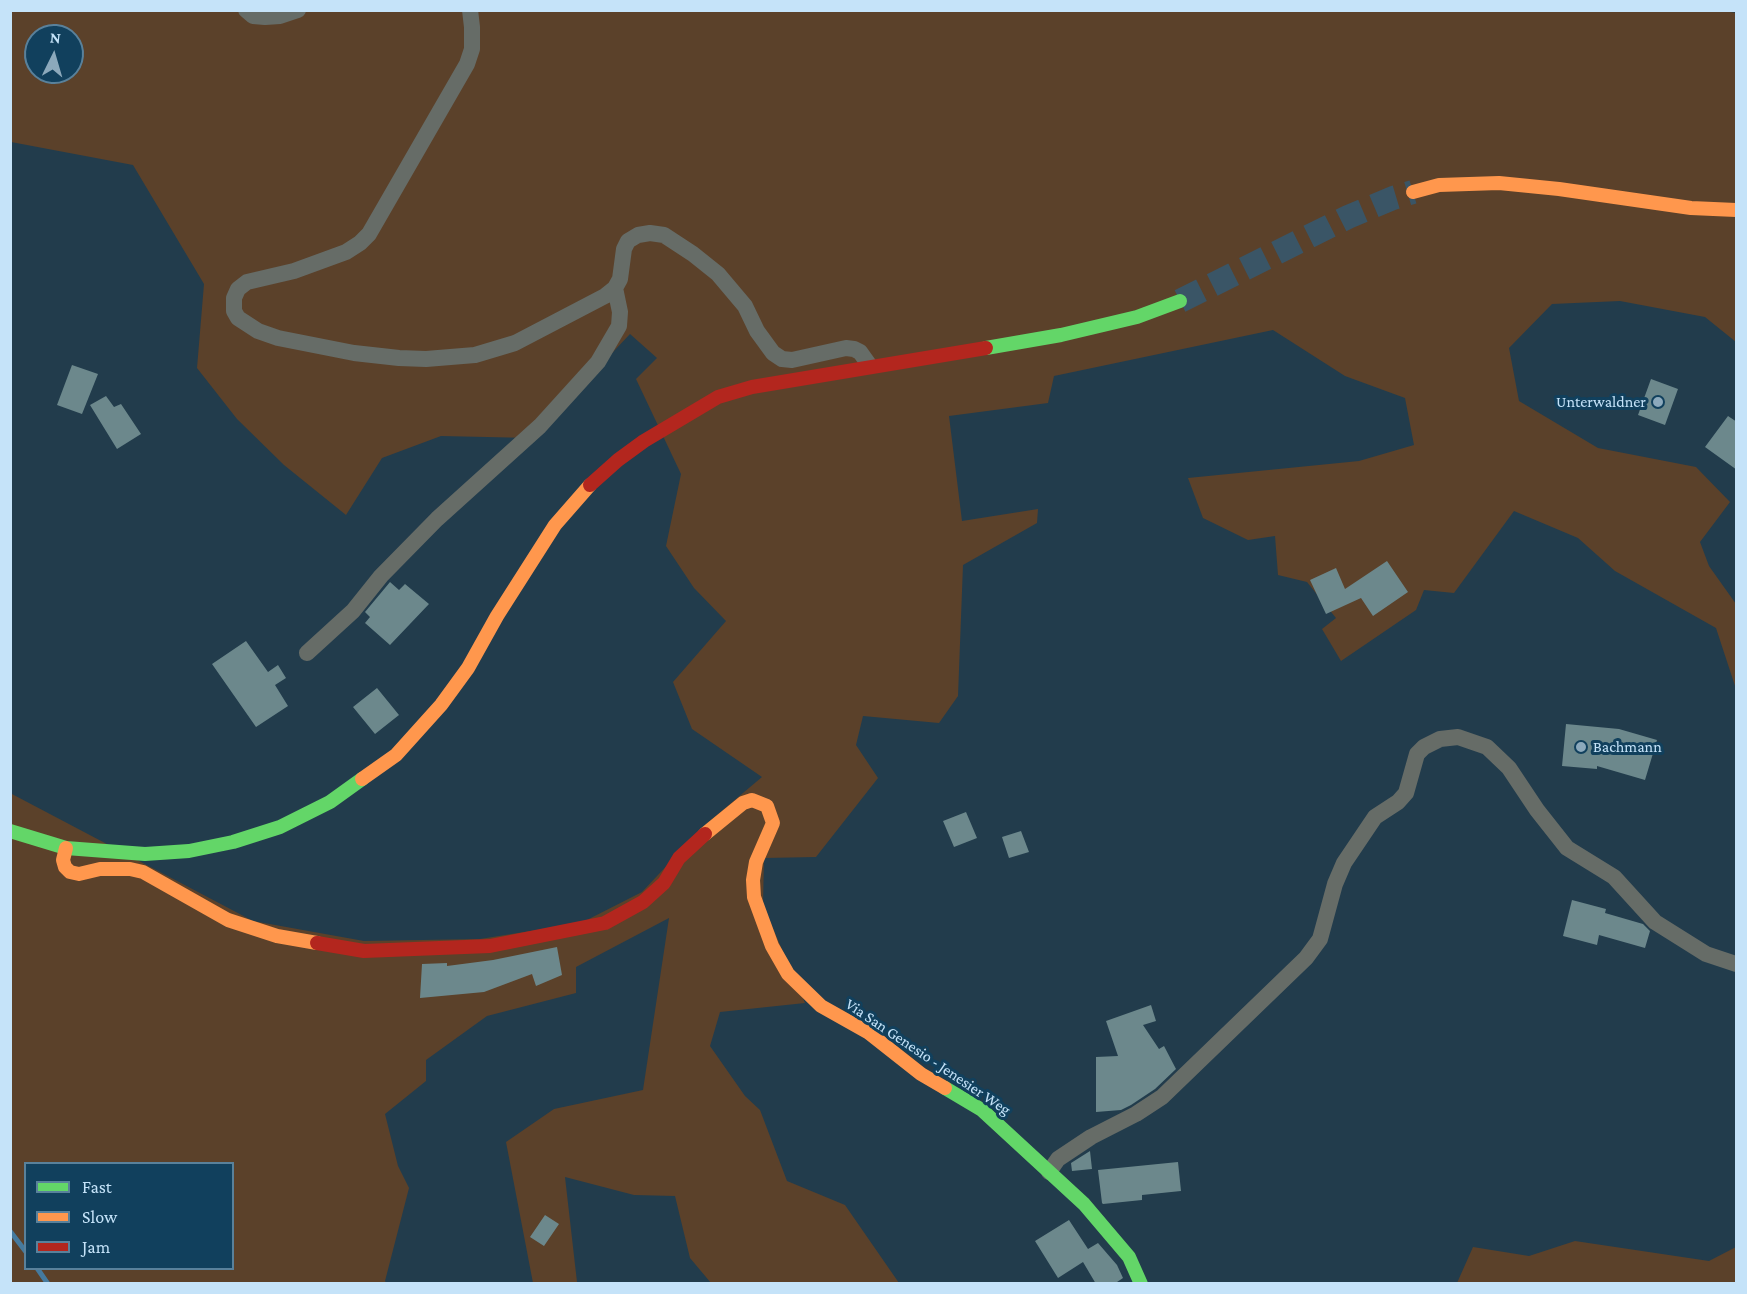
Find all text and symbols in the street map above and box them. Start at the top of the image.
north arrow [24,24,84,84]
text: N [49,29,62,47]
place label: Unterwaldner [1556,392,1646,412]
marker: Unterwaldner [1651,395,1665,409]
place label: Bachmann [1593,737,1662,757]
marker: Bachmann [1574,740,1588,754]
street label: Via San Genesio - Jenesier Weg [842,994,1014,1120]
legend [24,1162,234,1270]
text: Fast [82,1177,112,1197]
text: Slow [82,1207,117,1227]
text: Jam [82,1237,110,1257]

